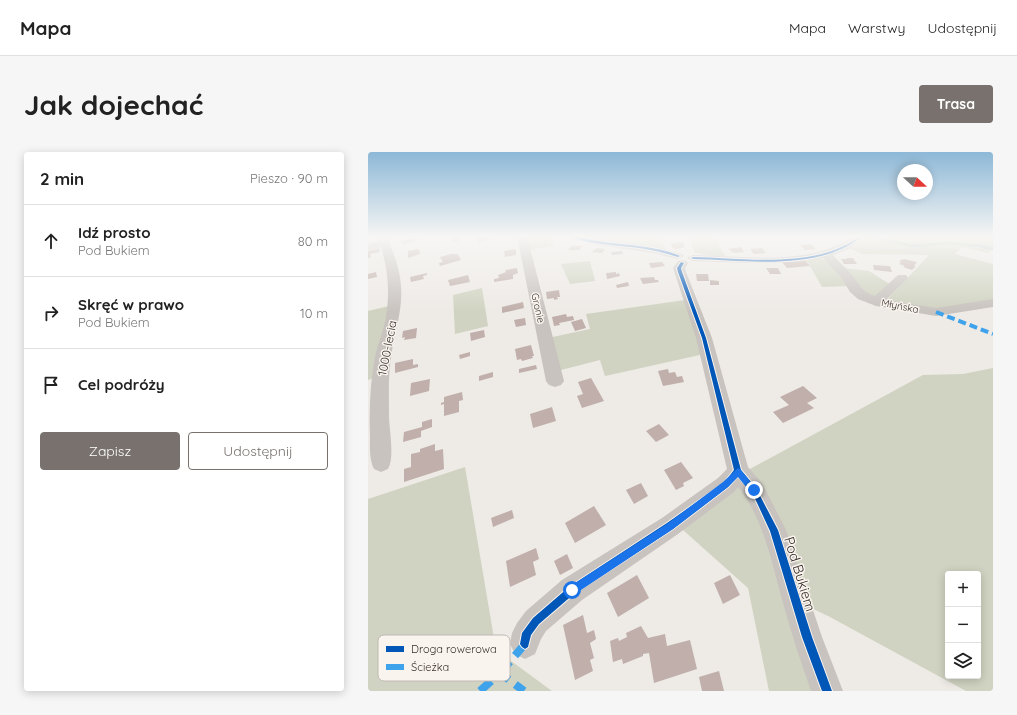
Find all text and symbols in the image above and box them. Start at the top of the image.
text: Mapa [20,16,71,40]
text: Mapa [789,19,826,37]
text: Warstwy [848,19,906,37]
text: Udostępnij [928,19,997,37]
button: Trasa [919,85,993,123]
text: Jak dojechać [24,87,203,122]
north arrow [897,164,933,200]
text: 2 min [40,168,84,189]
text: Pieszo · 90 m [250,170,328,186]
text: Idź prosto [78,223,151,242]
icon: ahead [40,230,62,252]
text: 80 m [298,233,328,249]
text: Pod Bukiem [78,242,150,258]
street label: Gronie [528,292,548,325]
text: Skręć w prawo [78,295,184,314]
street label: Młyńska [880,296,920,316]
icon: right [40,302,62,324]
text: 10 m [300,305,328,321]
text: Pod Bukiem [78,314,150,330]
street label: 1000-lecia [374,319,400,377]
icon: arrive [40,374,62,396]
text: Cel podróży [78,375,165,394]
button: Zapisz [40,432,180,470]
button: Udostępnij [188,432,328,470]
route end [745,481,763,499]
street label: Pod Bukiem [780,534,820,614]
map controls [945,571,981,679]
button: + [945,571,981,607]
route start [563,581,581,599]
button: − [945,607,981,643]
legend [378,635,510,681]
text: Droga rowerowa [411,642,497,656]
button: layers [945,643,981,679]
text: Ścieżka [411,660,449,674]

